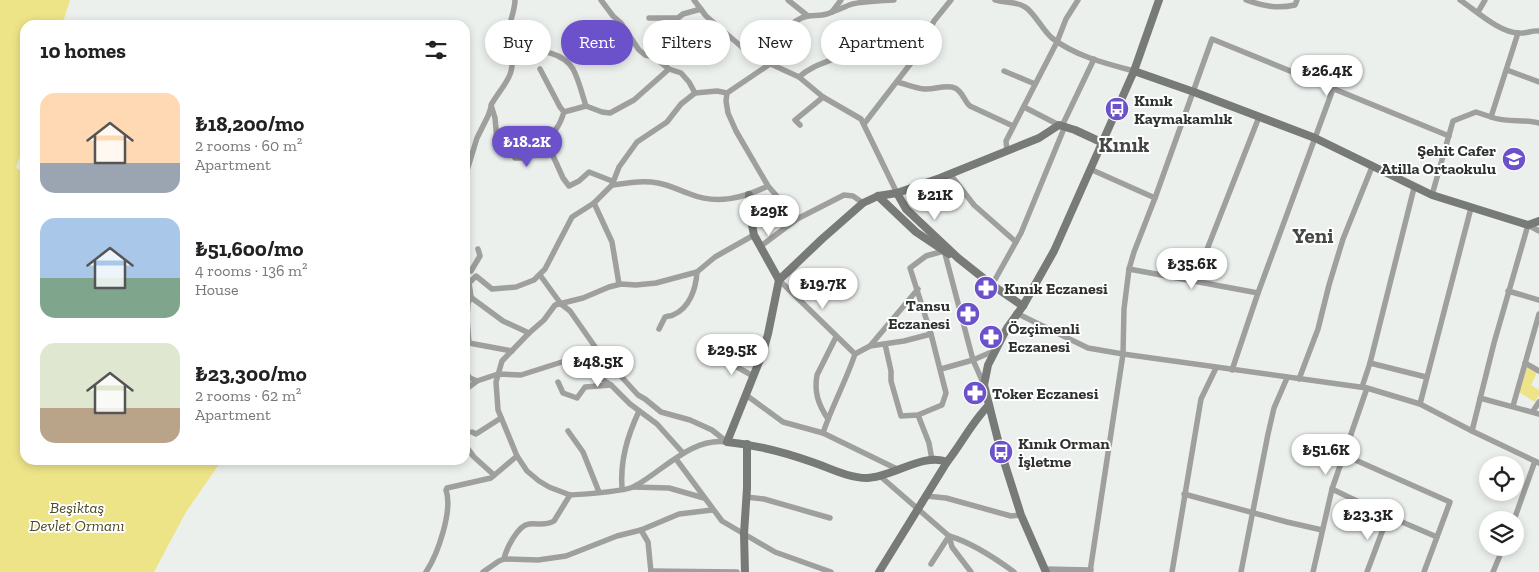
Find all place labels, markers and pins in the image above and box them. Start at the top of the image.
pin: ₺26.4K [1286,54,1368,97]
place label: Kınık Kaymakamlık [1134,91,1232,128]
bus stop icon: Kınık Kaymakamlık [1104,96,1130,122]
pin: ₺18.2K [486,126,568,168]
place label: Şehit Cafer Atilla Ortaokulu [1380,141,1497,178]
school or university icon: Şehit Cafer Atilla Ortaokulu [1501,146,1527,172]
pin: ₺21K [905,178,965,221]
pin: ₺29K [739,194,799,237]
pin: ₺35.6K [1151,248,1233,290]
pin: ₺19.7K [782,268,864,310]
pharmacy icon: Kınık Eczanesi [973,275,999,301]
place label: Kınık Eczanesi [1004,279,1108,298]
place label: Tansu Eczanesi [888,296,951,333]
pharmacy icon: Tansu Eczanesi [955,301,981,327]
place label: Özçimenli Eczanesi [1008,319,1080,356]
pharmacy icon: Özçimenli Eczanesi [978,324,1004,350]
pin: ₺29.5K [691,334,773,376]
pin: ₺48.5K [557,346,639,388]
pharmacy icon: Toker Eczanesi [962,380,988,406]
place label: Toker Eczanesi [992,384,1099,403]
place label: Kınık Orman İşletme [1018,434,1110,471]
pin: ₺51.6K [1285,434,1367,476]
bus stop icon: Kınık Orman İşletme [988,439,1014,465]
pin: ₺23.3K [1327,498,1409,541]

